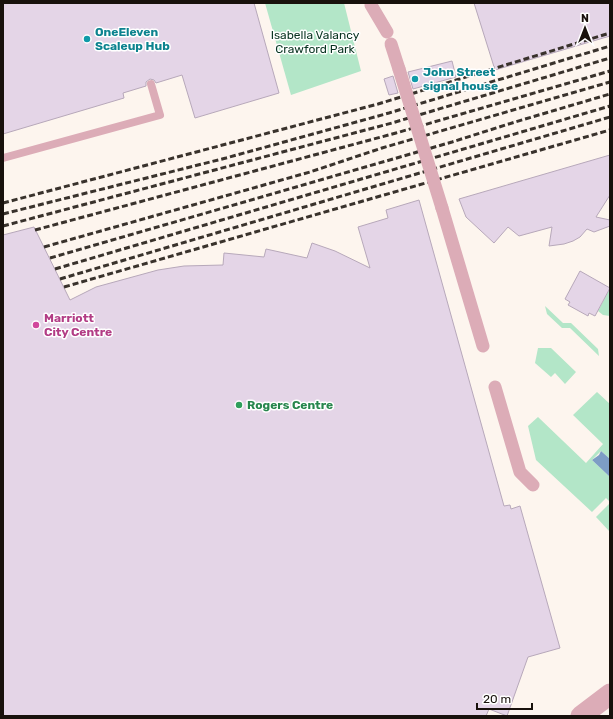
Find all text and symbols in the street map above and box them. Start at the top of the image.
north arrow [565,8,605,48]
text: N [581,12,589,25]
place label: OneEleven Scaleup Hub [95,25,170,53]
park label: Isabella Valancy Crawford Park [271,28,360,56]
marker: OneEleven Scaleup Hub [82,34,92,44]
place label: John Street signal house [423,65,498,93]
marker: John Street signal house [410,74,420,84]
place label: Marriott City Centre [44,311,112,339]
marker: Marriott City Centre [31,320,41,330]
place label: Rogers Centre [247,398,333,412]
marker: Rogers Centre [234,400,244,410]
scale bar [477,685,532,711]
text: 20 m [483,692,511,706]

